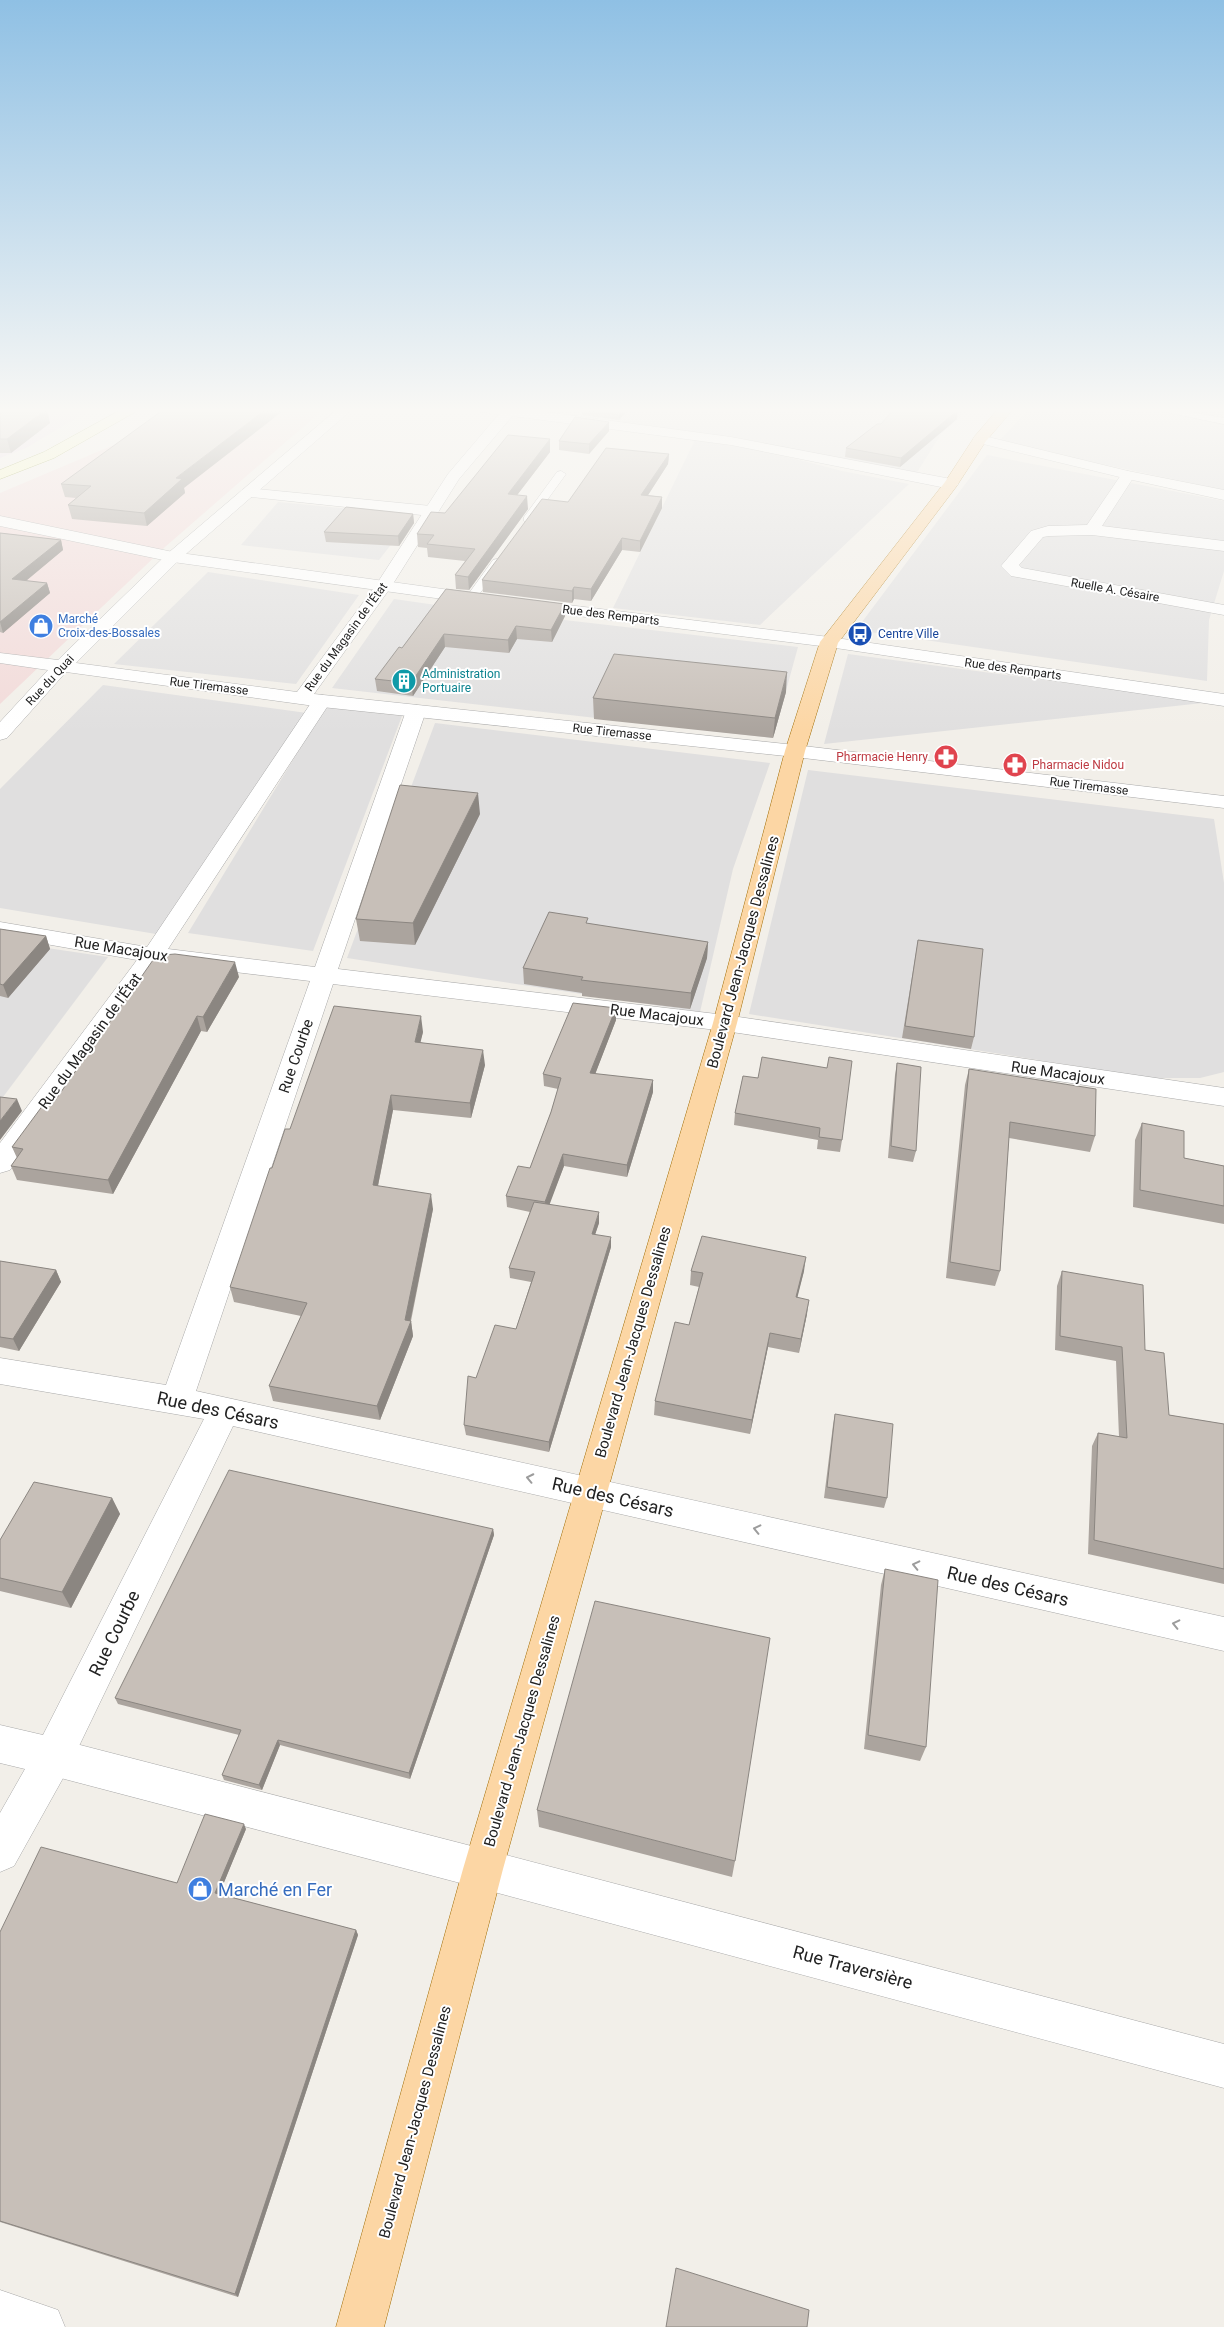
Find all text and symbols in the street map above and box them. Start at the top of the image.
street label: Ruelle A. Césaire [1070,575,1160,605]
street label: Rue du Magasin de l'État [301,579,390,694]
street label: Rue des Remparts [562,602,660,628]
place label: Marché Croix-des-Bossales [58,612,160,640]
shop icon: Marché Croix-des-Bossales [28,613,54,639]
bus stop icon: Centre Ville [847,621,873,647]
place label: Centre Ville [878,627,939,641]
street label: Rue du Quai [23,652,77,708]
street label: Rue des Remparts [964,655,1062,683]
place label: Administration Portuaire [422,667,500,695]
building icon: Administration Portuaire [391,668,417,694]
street label: Rue Tiremasse [169,674,249,698]
street label: Rue Tiremasse [572,721,652,743]
pharmacy icon: Pharmacie Henry [933,744,959,770]
place label: Pharmacie Henry [836,750,928,764]
pharmacy icon: Pharmacie Nidou [1002,752,1028,778]
place label: Pharmacie Nidou [1032,758,1124,772]
street label: Rue Tiremasse [1049,774,1129,798]
street label: Boulevard Jean-Jacques Dessalines [703,834,783,1070]
street label: Rue Macajoux [73,933,170,965]
street label: Rue du Magasin de l'État [35,969,145,1113]
street label: Rue Macajoux [609,1000,705,1030]
street label: Rue Courbe [275,1017,317,1095]
street label: Rue Macajoux [1010,1058,1106,1089]
street label: Boulevard Jean-Jacques Dessalines [591,1224,675,1460]
street label: Rue des Césars [155,1387,281,1433]
street label: Rue des Césars [550,1473,676,1521]
one-way arrow [526,1474,535,1484]
one-way arrow [753,1524,761,1535]
one-way arrow [911,1560,920,1571]
street label: Rue des Césars [945,1562,1071,1610]
street label: Rue Courbe [84,1587,144,1679]
street label: Boulevard Jean-Jacques Dessalines [480,1613,564,1849]
one-way arrow [1172,1619,1181,1630]
shop icon: Marché en Fer [187,1876,213,1902]
place label: Marché en Fer [218,1879,332,1900]
street label: Rue Traversière [791,1941,915,1993]
street label: Boulevard Jean-Jacques Dessalines [375,2004,455,2240]

